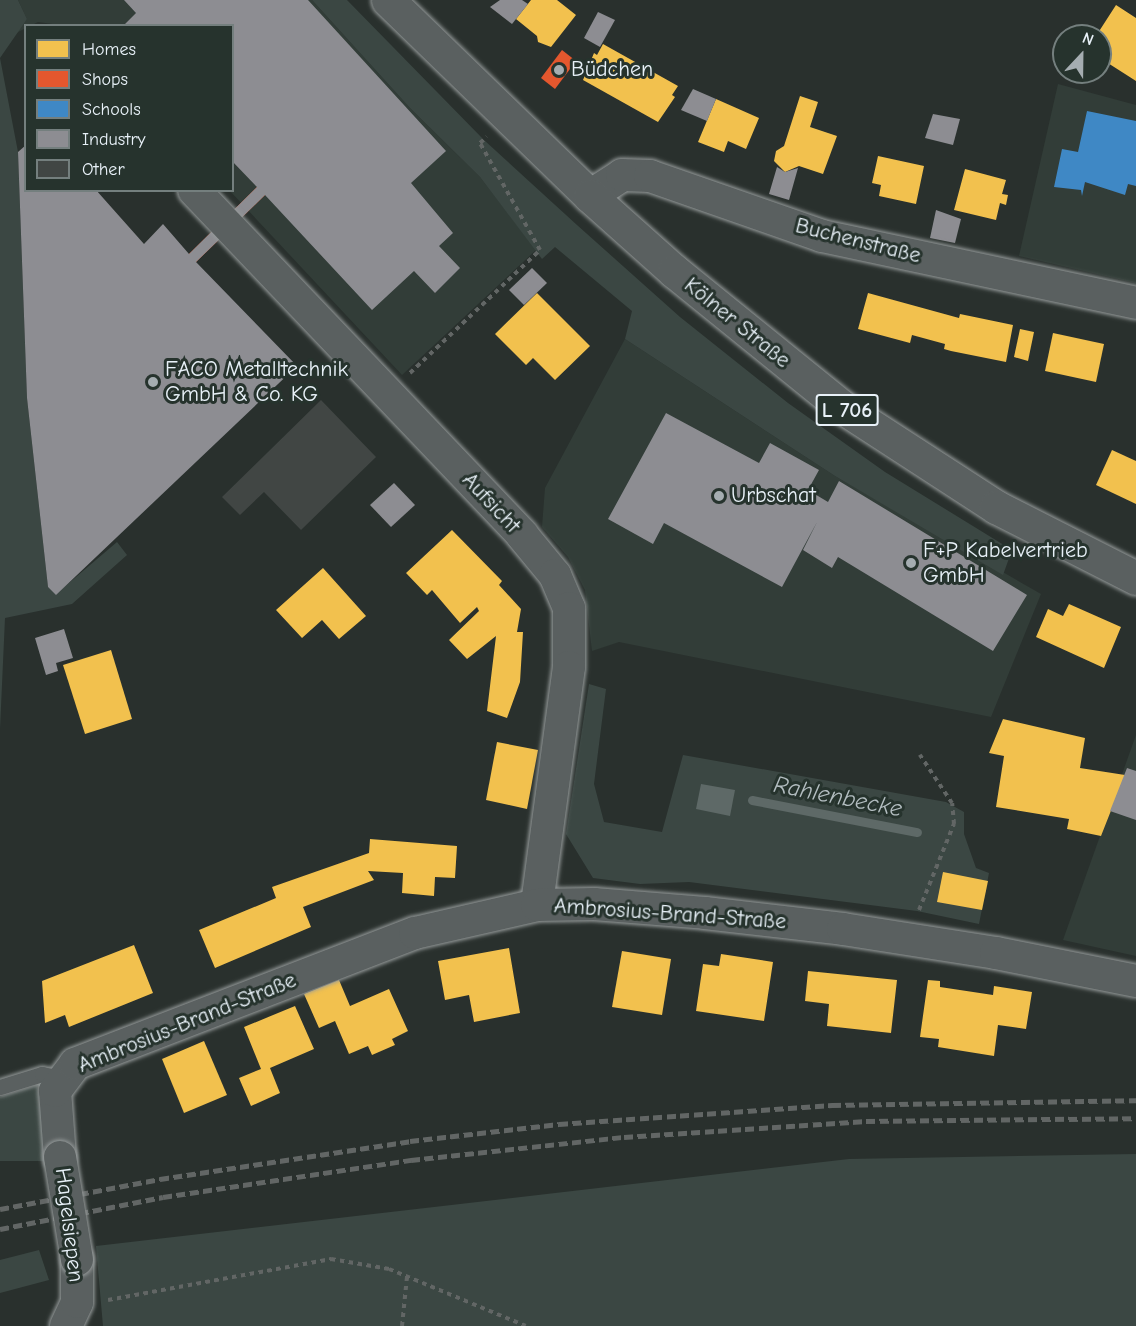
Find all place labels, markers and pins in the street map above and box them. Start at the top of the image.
place label: Büdchen [571,57,653,83]
marker: Büdchen [552,63,566,77]
place label: FACO Metalltechnik GmbH & Co. KG [165,356,348,408]
marker: FACO Metalltechnik GmbH & Co. KG [146,375,160,389]
place label: Urbschat [731,483,816,509]
marker: Urbschat [712,489,726,503]
place label: F+P Kabelvertrieb GmbH [923,537,1088,588]
marker: F+P Kabelvertrieb GmbH [904,556,918,570]

